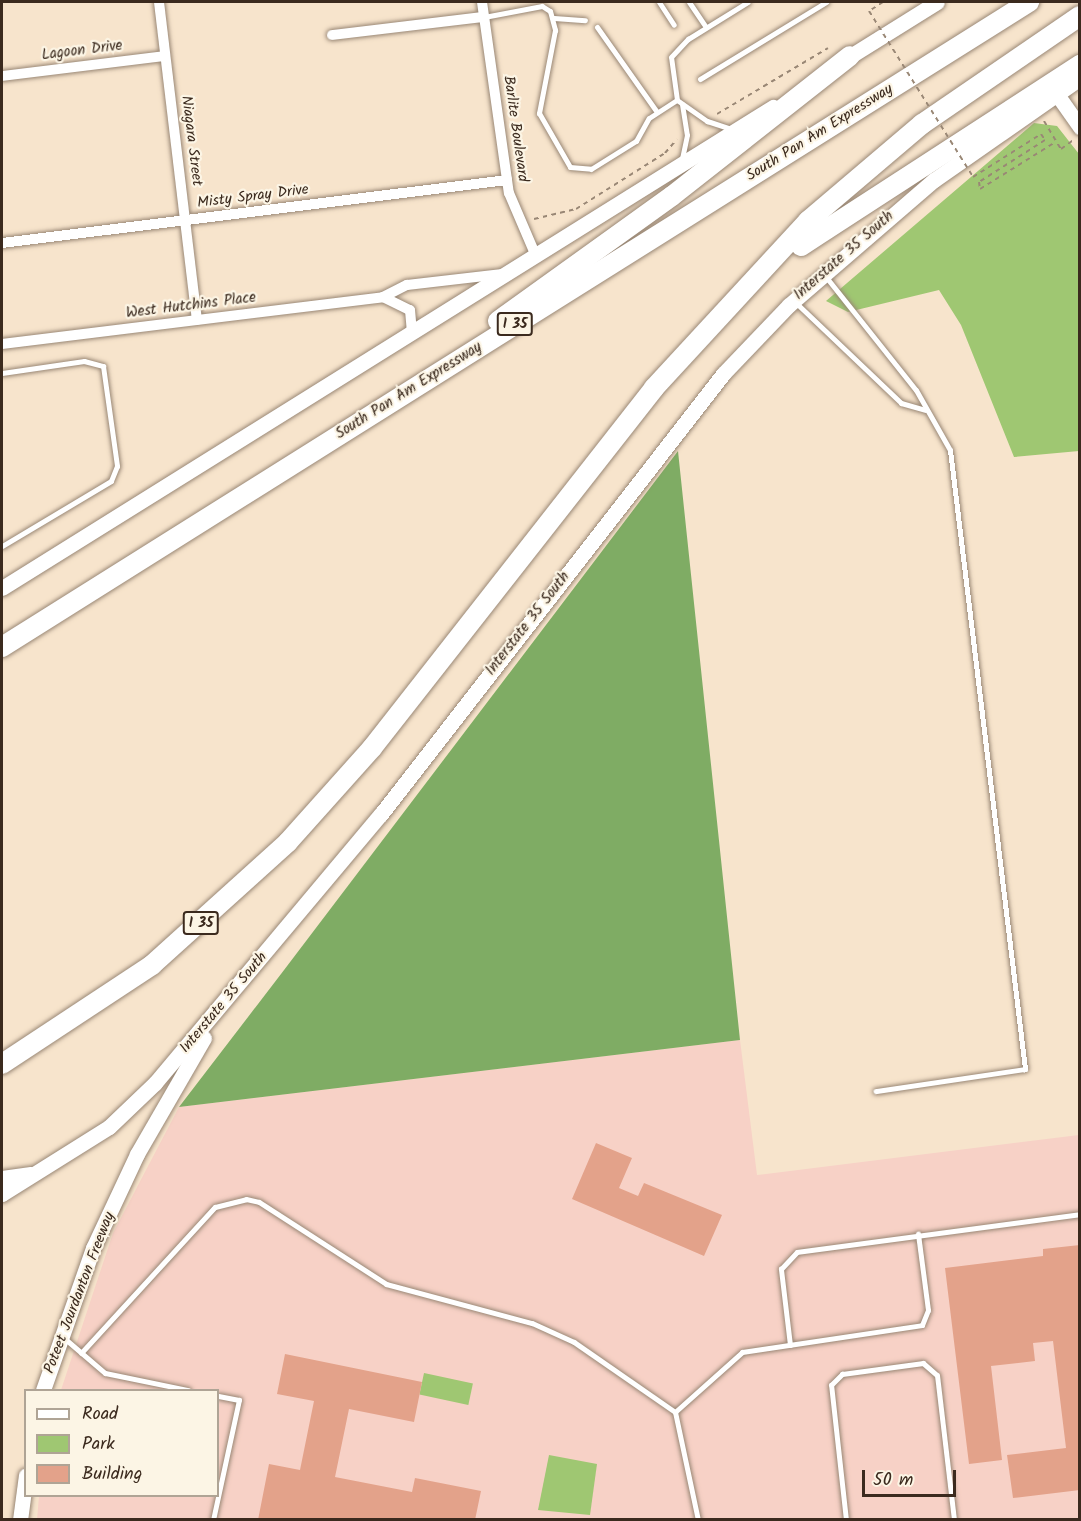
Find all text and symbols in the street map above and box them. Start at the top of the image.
street label: Lagoon Drive [41,37,123,65]
street label: Barlite Boulevard [499,75,531,183]
street label: South Pan Am Expressway [744,81,896,185]
street label: Niagara Street [177,95,205,187]
street label: Misty Spray Drive [196,181,310,213]
street label: Interstate 35 South [790,208,898,304]
street label: West Hutchins Place [125,289,257,323]
road number: I 35 [496,313,534,335]
street label: South Pan Am Expressway [333,339,485,443]
street label: Interstate 35 South [482,569,574,679]
road number: I 35 [182,912,220,934]
street label: Interstate 35 South [176,949,272,1057]
street label: Poteet Jourdanton Freeway [41,1210,119,1376]
legend [24,1389,219,1497]
text: Road [82,1400,118,1429]
text: Park [82,1430,115,1459]
scale bar [865,1458,960,1496]
text: Building [82,1460,142,1489]
text: 50 m [873,1466,913,1495]

